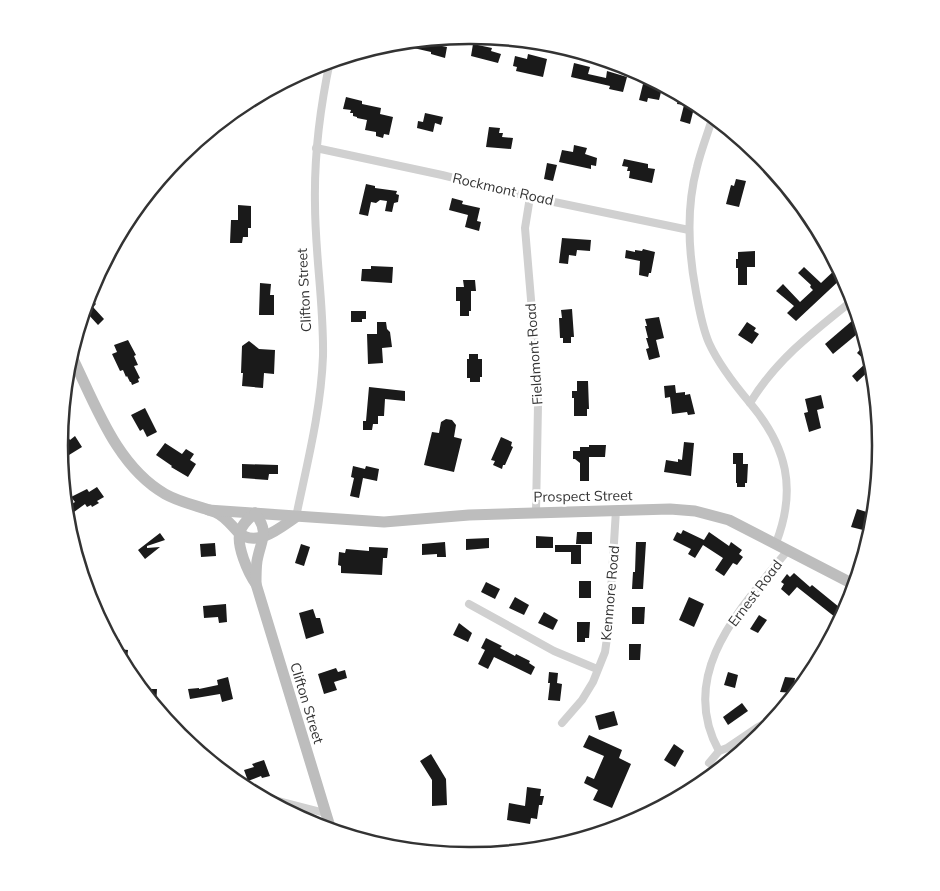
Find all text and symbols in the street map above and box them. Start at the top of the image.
street label: Rockmont Road [451,169,555,209]
street label: Clifton Street [293,247,315,332]
street label: Fieldmont Road [521,303,547,405]
street label: Prospect Street [533,486,633,506]
street label: Kenmore Road [597,545,623,641]
street label: Ernest Road [724,556,786,630]
street label: Clifton Street [286,660,328,746]

